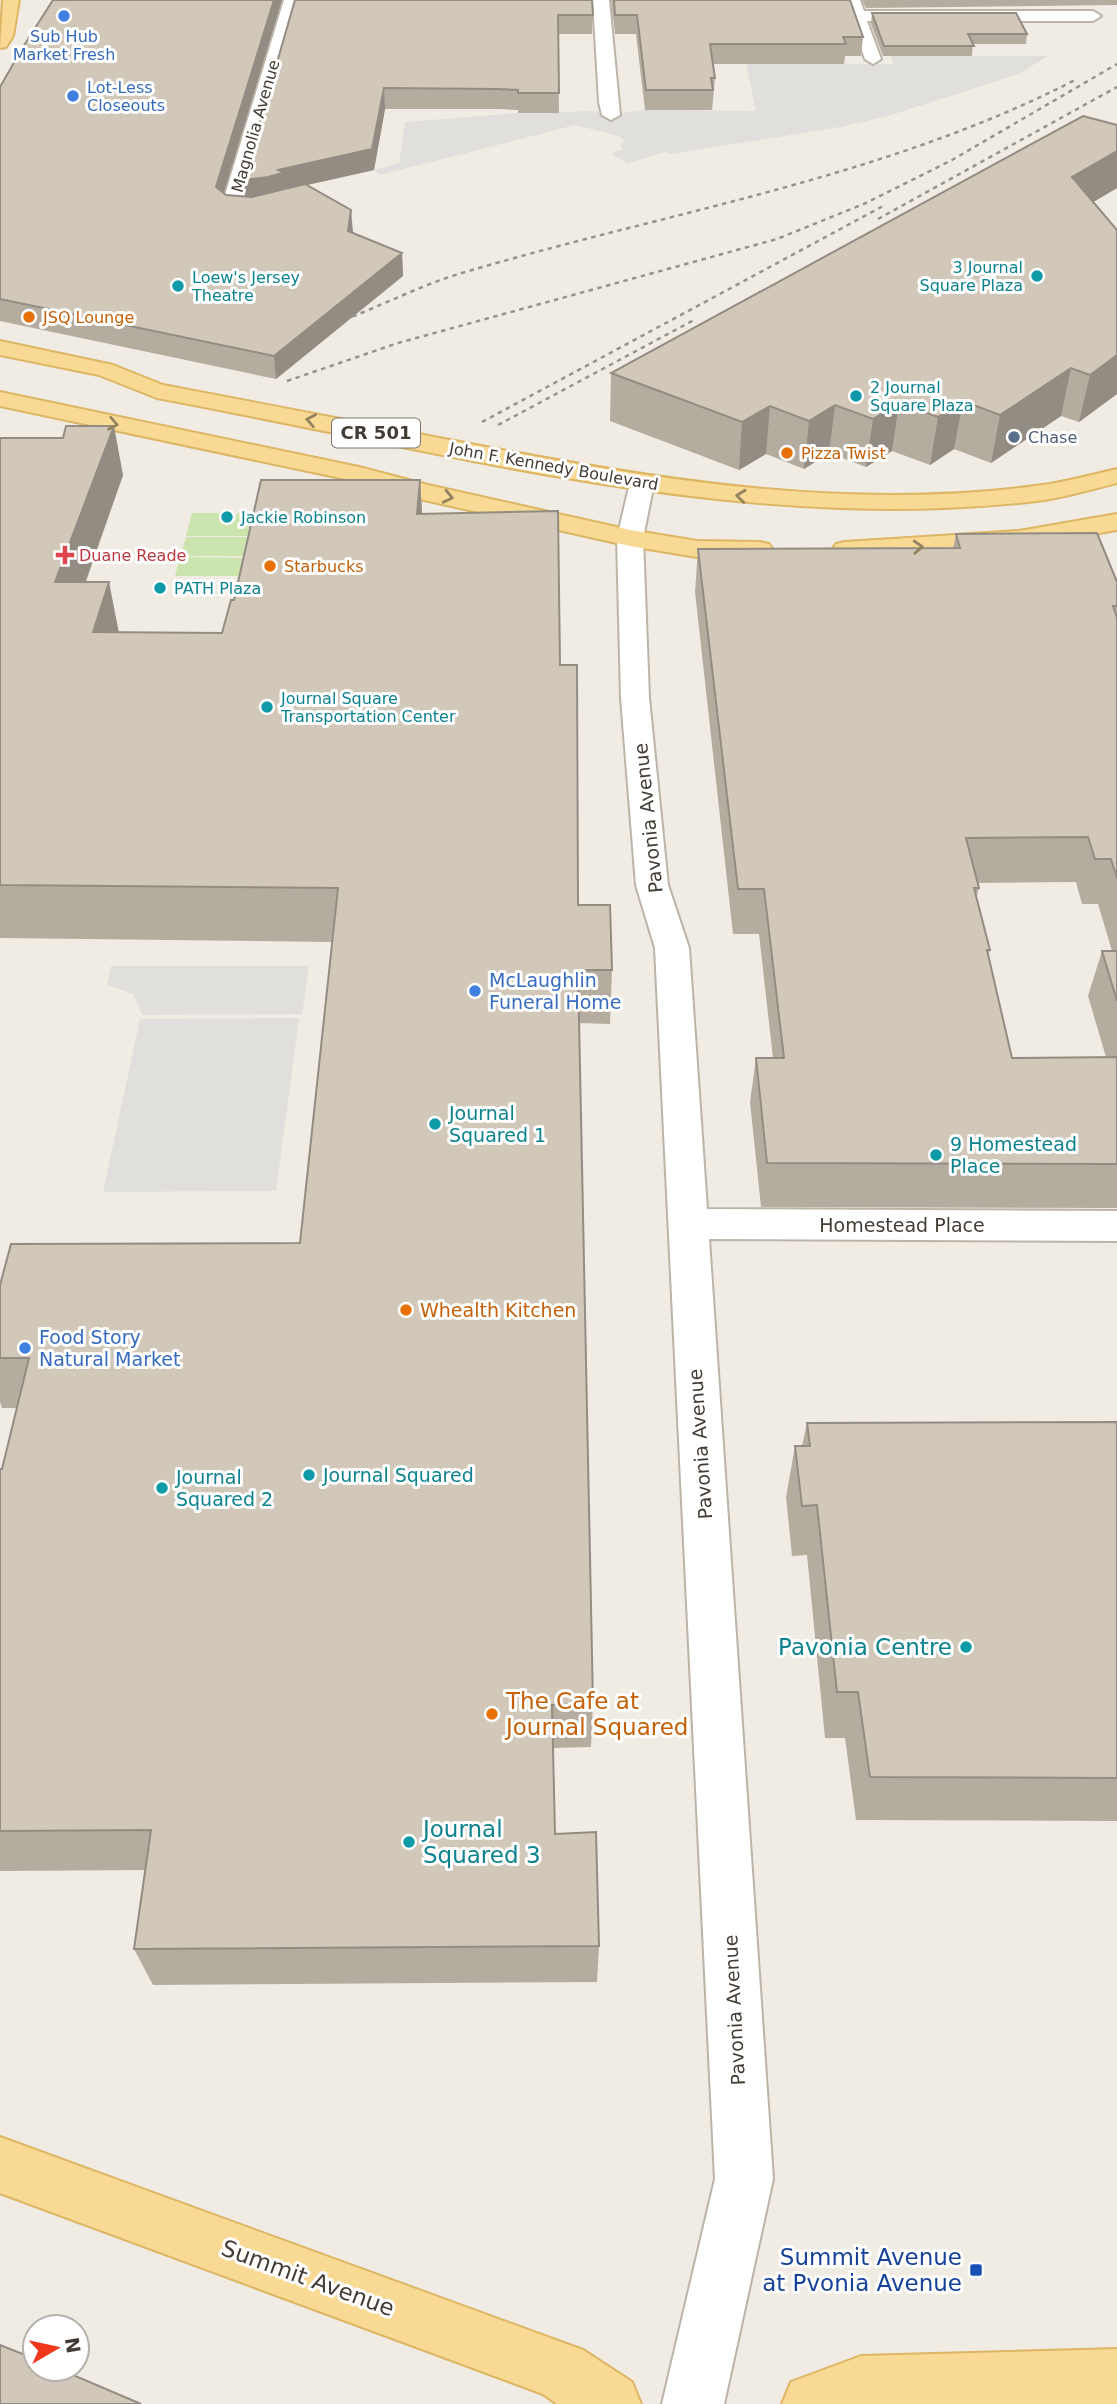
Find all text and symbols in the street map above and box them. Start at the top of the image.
marker: Sub Hub Market Fresh [56,8,72,24]
place label: Sub Hub Market Fresh [13,27,115,64]
street label: Magnolia Avenue [227,58,283,195]
place label: Lot-Less Closeouts [87,78,165,115]
marker: Lot-Less Closeouts [65,88,81,104]
place label: 3 Journal Square Plaza [919,258,1023,295]
place label: Loew's Jersey Theatre [191,268,300,305]
marker: 3 Journal Square Plaza [1029,268,1045,284]
marker: Loew's Jersey Theatre [170,278,186,294]
place label: JSQ Lounge [42,308,134,327]
marker: JSQ Lounge [21,309,37,325]
place label: 2 Journal Square Plaza [870,378,974,415]
marker: 2 Journal Square Plaza [848,388,864,404]
one-way arrow [305,414,317,429]
one-way arrow [107,416,119,431]
road number: CR 501 [332,418,420,447]
place label: Chase [1028,428,1077,447]
marker: Chase [1006,429,1022,445]
street label: John F. Kennedy Boulevard [447,439,660,494]
place label: Pizza Twist [801,444,886,463]
marker: Pizza Twist [779,445,795,461]
one-way arrow [735,488,747,503]
one-way arrow [442,489,454,504]
place label: Jackie Robinson [240,508,366,527]
marker: Jackie Robinson [219,509,235,525]
one-way arrow [913,540,924,555]
place label: Duane Reade [79,546,186,565]
marker: Duane Reade [57,547,73,563]
place label: Starbucks [284,557,364,576]
marker: Starbucks [262,558,278,574]
place label: PATH Plaza [174,579,261,598]
marker: PATH Plaza [152,580,168,596]
place label: Journal Square Transportation Center [280,689,456,726]
marker: Journal Square Transportation Center [259,699,275,715]
street label: Pavonia Avenue [629,742,667,894]
place label: McLaughlin Funeral Home [489,969,622,1013]
marker: McLaughlin Funeral Home [467,983,483,999]
place label: Journal Squared 1 [448,1102,546,1146]
marker: Journal Squared 1 [427,1116,443,1132]
place label: 9 Homestead Place [950,1133,1077,1177]
marker: 9 Homestead Place [928,1147,944,1163]
street label: Homestead Place [819,1214,985,1236]
place label: Whealth Kitchen [420,1299,576,1321]
marker: Whealth Kitchen [398,1302,414,1318]
place label: Food Story Natural Market [39,1326,180,1370]
marker: Food Story Natural Market [17,1340,33,1356]
street label: Pavonia Avenue [684,1368,716,1520]
place label: Journal Squared [322,1464,474,1486]
place label: Journal Squared 2 [175,1466,273,1510]
marker: Journal Squared [301,1467,317,1483]
marker: Journal Squared 2 [154,1480,170,1496]
place label: Pavonia Centre [778,1634,952,1660]
marker: Pavonia Centre [958,1639,974,1655]
place label: The Cafe at Journal Squared [504,1688,688,1740]
marker: The Cafe at Journal Squared [484,1706,500,1722]
place label: Journal Squared 3 [421,1816,541,1868]
marker: Journal Squared 3 [401,1834,417,1850]
street label: Pavonia Avenue [719,1934,749,2086]
street label: Summit Avenue [218,2235,398,2321]
place label: Summit Avenue at Pvonia Avenue [762,2244,962,2296]
marker: Summit Avenue at Pvonia Avenue [968,2262,984,2278]
north arrow [21,2313,91,2383]
text: N [61,2336,85,2355]

